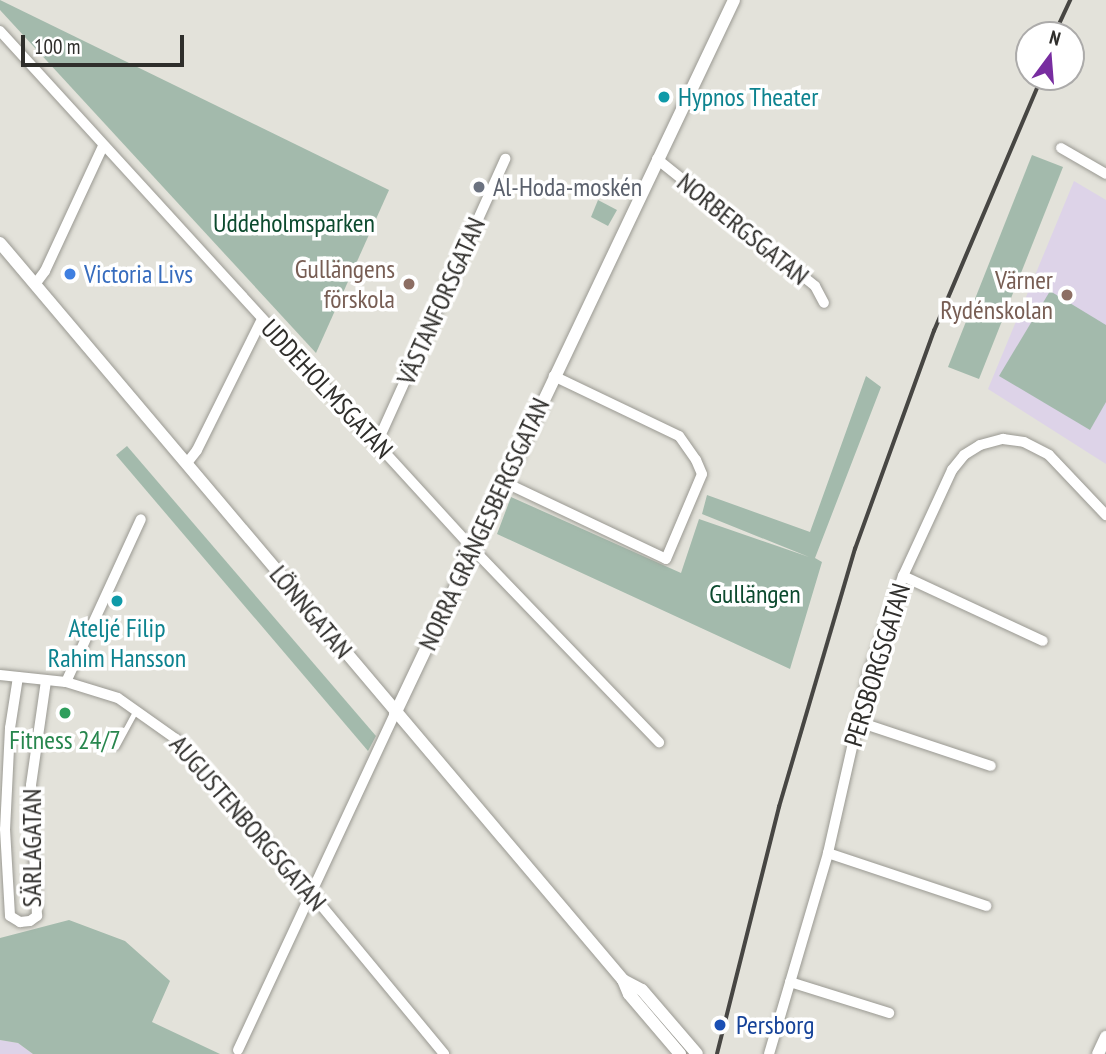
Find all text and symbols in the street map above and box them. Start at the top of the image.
scale bar [24,21,187,65]
north arrow [1015,21,1085,91]
text: N [1047,25,1063,51]
text: 100 m [34,33,80,60]
place label: Hypnos Theater [678,81,819,113]
marker: Hypnos Theater [656,89,672,105]
street label: NORBERGSGATAN [671,167,815,291]
place label: Al-Hoda-moskén [493,171,642,203]
marker: Al-Hoda-moskén [471,179,487,195]
park label: Uddeholmsparken [213,207,375,239]
street label: VÄSTANFORSGATAN [390,213,492,389]
place label: Gullängens förskola [295,253,395,314]
place label: Victoria Livs [84,258,193,290]
place label: Värner Rydénskolan [940,264,1053,326]
marker: Victoria Livs [62,266,78,282]
marker: Gullängens förskola [401,276,417,292]
marker: Värner Rydénskolan [1059,287,1075,303]
street label: UDDEHOLMSGATAN [255,313,399,465]
street label: NORRA GRÄNGESBERGSGATAN [412,392,556,656]
street label: LÖNNGATAN [263,559,359,665]
park label: Gullängen [709,578,801,610]
street label: PERSBORGSGATAN [837,580,917,750]
marker: Ateljé Filip Rahim Hansson [109,593,125,609]
place label: Ateljé Filip Rahim Hansson [48,612,186,674]
marker: Fitness 24/7 [57,705,73,721]
place label: Fitness 24/7 [9,724,121,756]
street label: AUGUSTENBORGSGATAN [163,729,333,917]
street label: SÄRLAGATAN [16,789,48,907]
place label: Persborg [736,1009,814,1041]
marker: Persborg [710,1015,730,1035]

